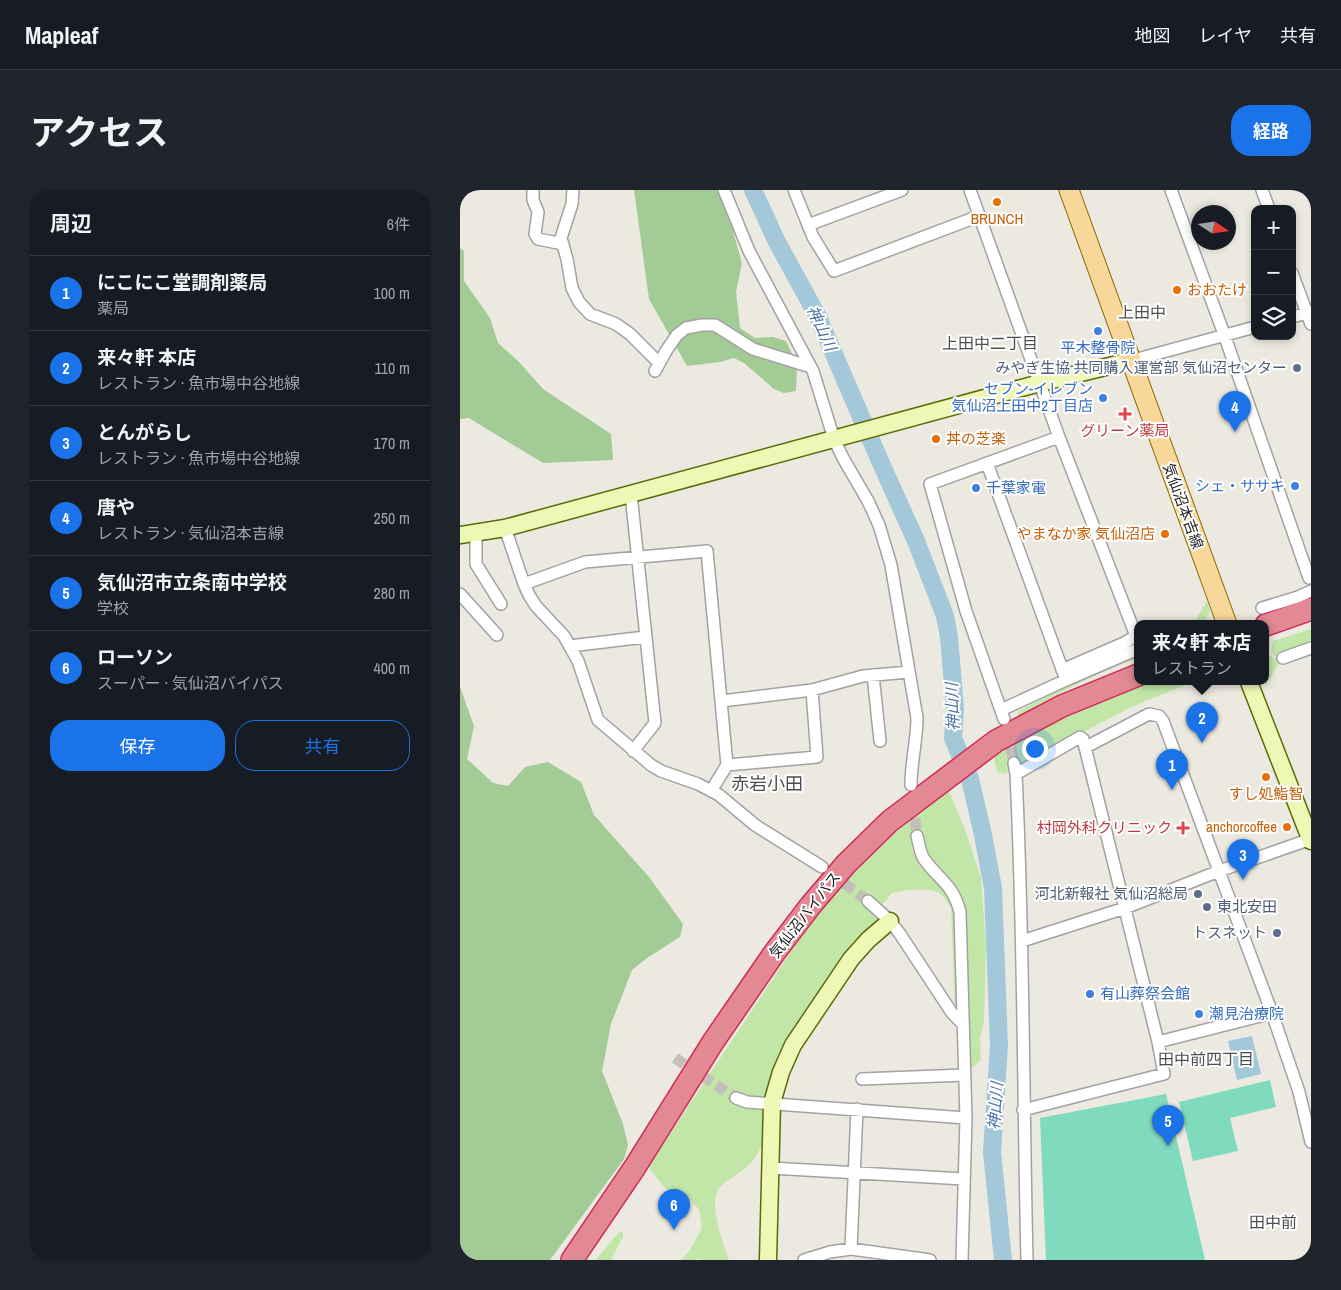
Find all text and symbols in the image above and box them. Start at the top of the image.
text: Mapleaf [25,19,98,51]
text: 地図 [1135,23,1171,48]
text: レイヤ [1199,23,1252,48]
text: 共有 [1280,23,1316,48]
button: 経路 [1231,105,1311,156]
text: アクセス [30,109,168,156]
marker: BRUNCH [991,196,1003,208]
north arrow [1191,205,1236,250]
map controls [1251,205,1296,340]
button: + [1251,205,1296,250]
place label: BRUNCH [971,208,1023,229]
text: 周辺 [50,209,92,238]
text: 6件 [387,213,410,235]
button: − [1251,250,1296,295]
text: にこにこ堂調剤薬局 [97,269,267,295]
place label: おおたけ [1187,279,1247,300]
text: 1 [62,282,70,304]
text: 100 m [374,282,410,304]
marker: おおたけ [1171,284,1183,296]
button: layers [1251,295,1296,340]
text: 薬局 [97,297,129,319]
district label: 上田中 [1118,301,1166,323]
water label: 神山川 [802,302,843,356]
marker: 平木整骨院 [1092,325,1104,337]
district label: 上田中二丁目 [942,332,1038,354]
place label: 平木整骨院 [1060,337,1136,358]
text: 来々軒 本店 [97,344,196,370]
text: 2 [62,357,70,379]
text: 110 m [374,357,410,379]
place label: みやぎ生協 共同購入運営部 気仙沼センター [995,357,1287,378]
marker: みやぎ生協 共同購入運営部 気仙沼センター [1291,362,1303,374]
text: レストラン · 魚市場中谷地線 [97,372,300,394]
place label: セブン-イレブン 気仙沼上田中2丁目店 [951,378,1093,416]
pin: 4 [1219,391,1251,432]
marker: セブン-イレブン 気仙沼上田中2丁目店 [1097,392,1109,404]
marker: グリーン薬局 [1119,408,1131,420]
text: とんがらし [97,419,192,445]
place label: グリーン薬局 [1080,420,1170,441]
place label: 丼の芝楽 [946,428,1006,449]
text: 3 [62,432,70,454]
text: 170 m [374,432,410,454]
marker: 丼の芝楽 [930,433,942,445]
text: レストラン · 魚市場中谷地線 [97,447,300,469]
street label: 気仙沼本吉線 [1158,460,1209,552]
place label: シェ・ササキ [1195,475,1285,496]
place label: 千葉家電 [986,477,1046,498]
marker: シェ・ササキ [1289,480,1301,492]
marker: 千葉家電 [970,482,982,494]
text: 唐や [97,494,135,520]
text: 4 [62,507,70,529]
text: 250 m [374,507,410,529]
text: レストラン · 気仙沼本吉線 [97,522,284,544]
place label: やまなか家 気仙沼店 [1017,523,1155,544]
marker: やまなか家 気仙沼店 [1159,528,1171,540]
text: 気仙沼市立条南中学校 [97,569,287,595]
text: 5 [62,582,70,604]
text: 280 m [374,582,410,604]
text: 学校 [97,597,129,619]
popup [1134,620,1269,685]
text: 来々軒 本店 [1152,629,1251,655]
text: ローソン [97,644,173,670]
text: 6 [62,657,70,679]
text: 400 m [374,657,410,679]
text: レストラン [1152,657,1232,679]
text: スーパー · 気仙沼バイパス [97,672,283,694]
water label: 神山川 [940,681,964,731]
pin: 2 [1186,702,1218,743]
button: 保存 [50,720,225,771]
button: 共有 [235,720,410,771]
your location [1022,736,1048,762]
pin: 1 [1156,749,1188,790]
district label: 赤岩小田 [731,771,803,796]
marker: すし処鮨智 [1260,771,1272,783]
place label: すし処鮨智 [1228,783,1304,804]
place label: anchorcoffee [1206,816,1277,837]
place label: 村岡外科クリニック [1037,817,1172,838]
marker: 村岡外科クリニック [1176,821,1190,835]
marker: anchorcoffee [1281,821,1293,833]
pin: 3 [1227,839,1259,880]
street label: 気仙沼バイパス [764,867,845,962]
place label: 河北新報社 気仙沼総局 [1035,883,1188,904]
marker: 河北新報社 気仙沼総局 [1192,888,1204,900]
place label: 東北安田 [1217,896,1277,917]
marker: 東北安田 [1201,901,1213,913]
place label: トスネット [1192,922,1267,943]
marker: トスネット [1271,927,1283,939]
place label: 有山葬祭会館 [1100,983,1190,1004]
marker: 有山葬祭会館 [1084,988,1096,1000]
place label: 潮見治療院 [1209,1003,1284,1024]
marker: 潮見治療院 [1193,1008,1205,1020]
district label: 田中前四丁目 [1158,1048,1254,1070]
water label: 神山川 [982,1079,1008,1131]
pin: 5 [1152,1105,1184,1146]
pin: 6 [658,1189,690,1230]
district label: 田中前 [1249,1211,1297,1233]

